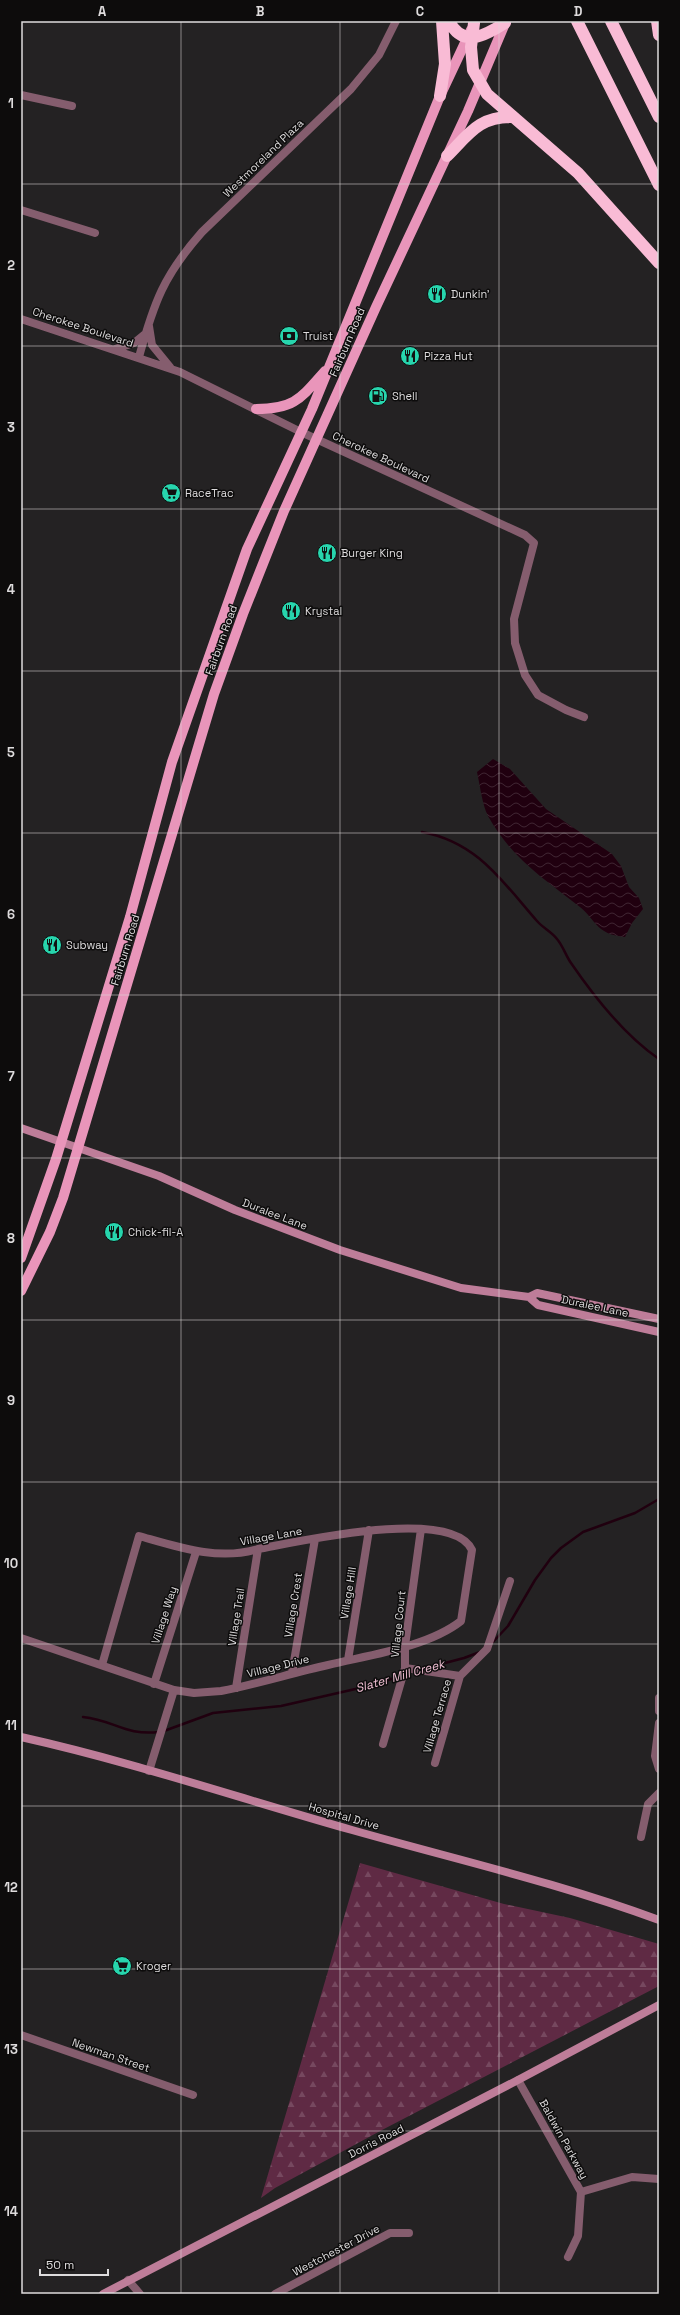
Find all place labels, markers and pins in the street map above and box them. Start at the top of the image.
restaurant icon: Dunkin' [426,283,448,305]
place label: Dunkin' [451,287,490,301]
bank icon: Truist [278,325,300,347]
place label: Truist [303,329,333,343]
restaurant icon: Pizza Hut [399,345,421,367]
place label: Pizza Hut [424,349,473,363]
fuel station icon: Shell [367,385,389,407]
place label: Shell [392,389,417,403]
supermarket icon: RaceTrac [160,482,182,504]
place label: RaceTrac [185,486,234,500]
restaurant icon: Burger King [316,542,338,564]
place label: Burger King [341,546,403,560]
restaurant icon: Krystal [280,600,302,622]
place label: Krystal [305,604,342,618]
restaurant icon: Subway [41,934,63,956]
place label: Subway [66,938,108,952]
restaurant icon: Chick-fil-A [103,1221,125,1243]
place label: Chick-fil-A [128,1225,183,1239]
supermarket icon: Kroger [111,1955,133,1977]
place label: Kroger [136,1959,171,1973]

